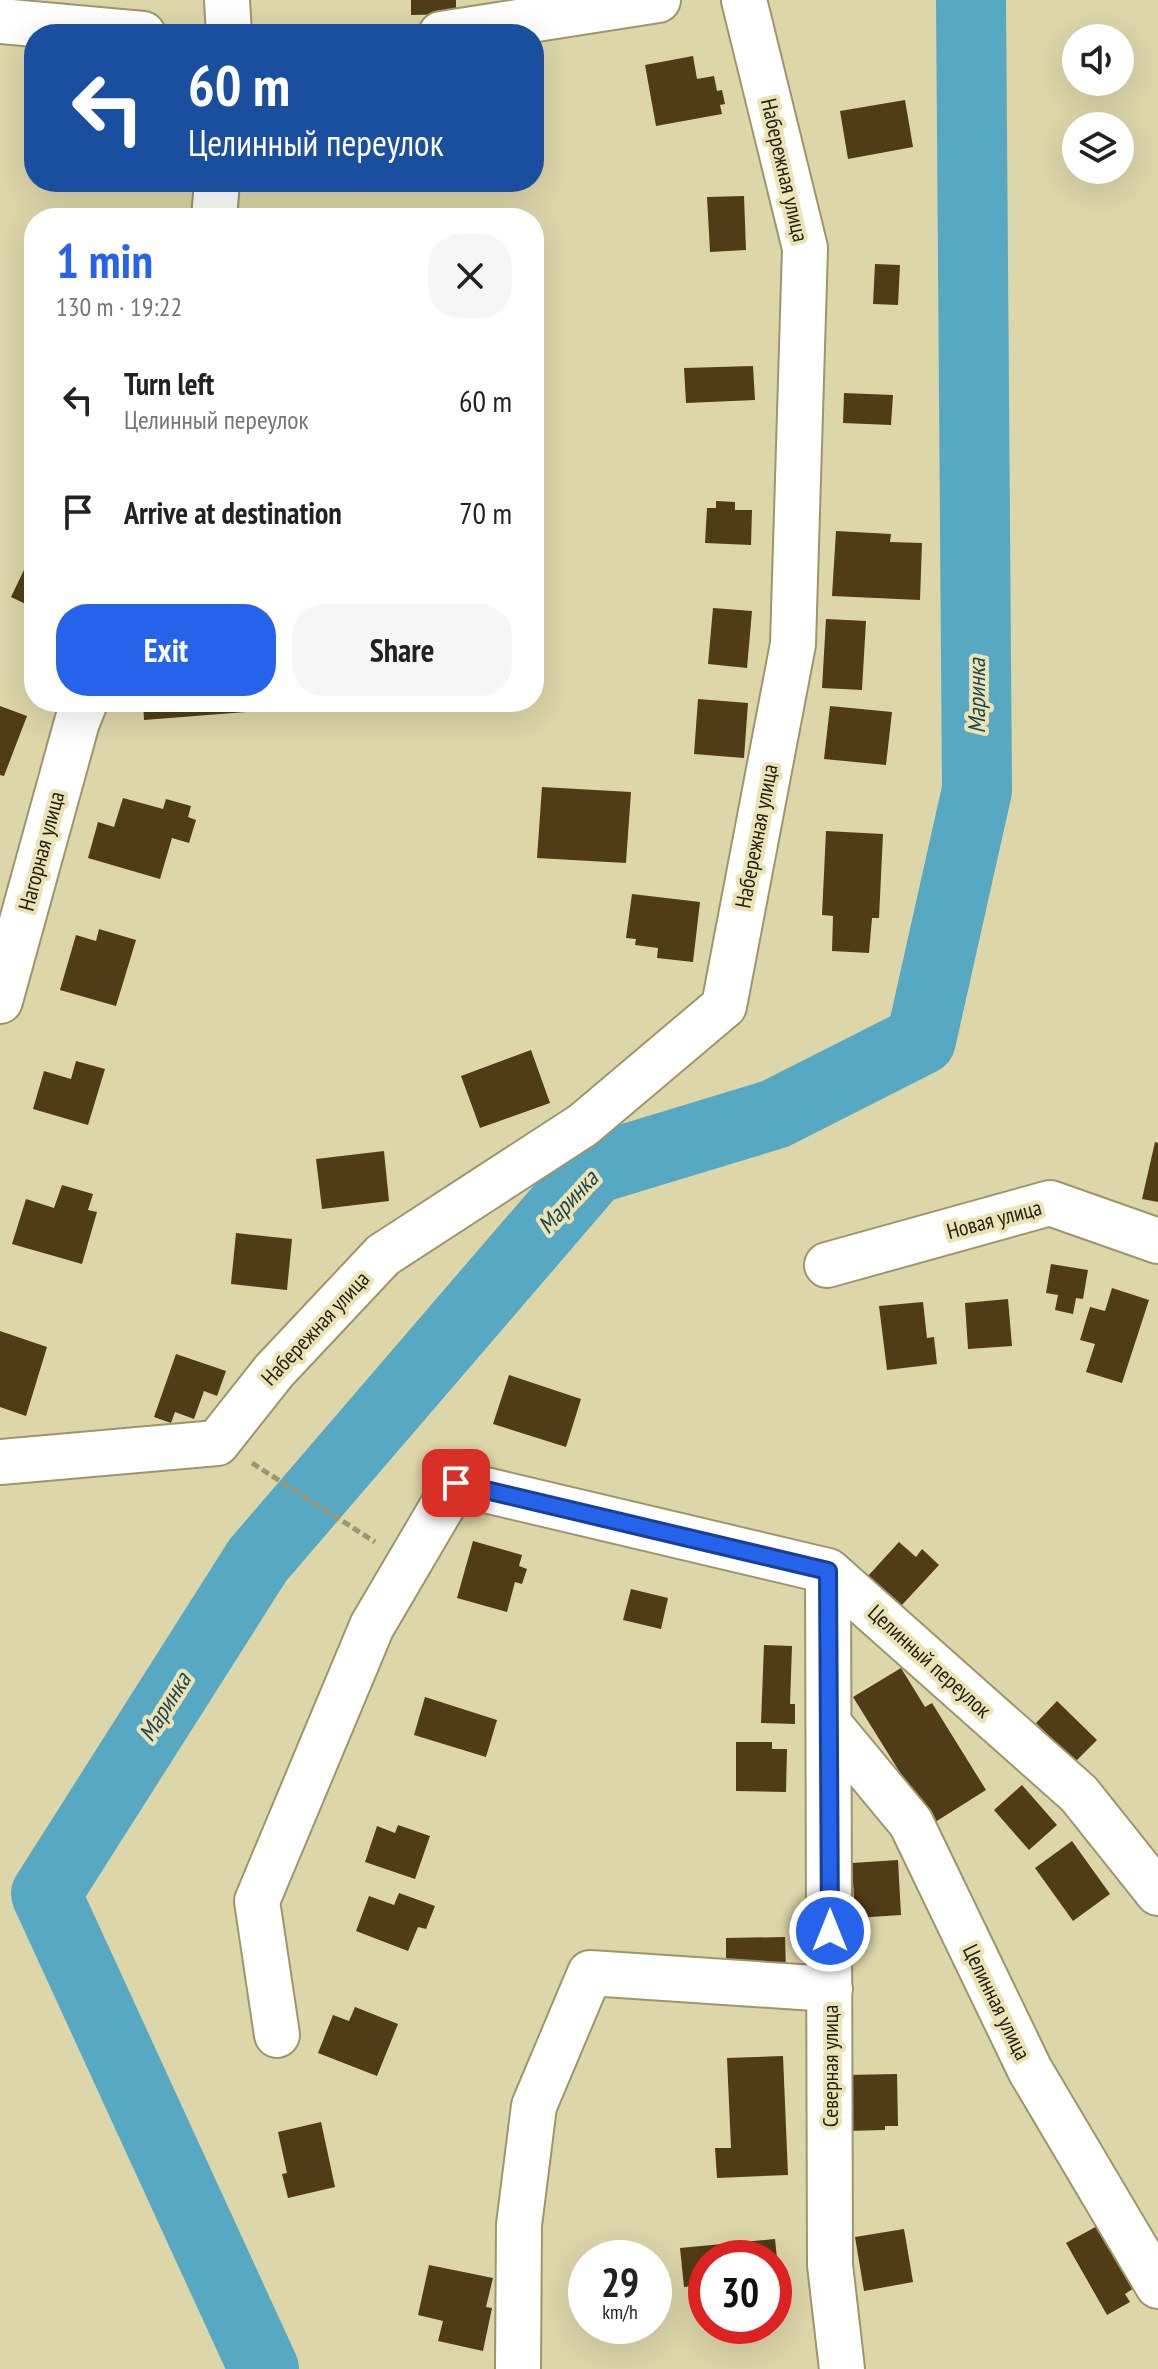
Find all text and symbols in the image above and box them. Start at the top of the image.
map controls [1062,24,1134,184]
button: sound [1062,24,1134,96]
text: 60 m [188,49,290,121]
icon: left [56,56,160,160]
street label: Набережная улица [755,96,815,244]
button: layers [1062,112,1134,184]
text: Целинный переулок [188,119,444,166]
text: 1 min [56,229,153,291]
button: close [428,234,512,318]
text: 130 m · 19:22 [56,290,182,323]
text: Turn left [124,364,214,403]
icon: left [56,378,100,422]
text: 60 m [459,381,512,420]
text: Целинный переулок [124,403,309,436]
icon: arrive [56,490,100,534]
text: Arrive at destination [124,493,342,532]
text: 70 m [459,493,512,532]
button: Exit [56,604,276,696]
button: Share [292,604,512,696]
water label: Маринка [961,657,992,734]
street label: Набережная улица [728,762,784,910]
street label: Нагорная улица [12,788,70,914]
water label: Маринка [531,1163,606,1240]
street label: Новая улица [943,1193,1045,1245]
street label: Набережная улица [255,1265,375,1391]
pin [422,1449,490,1517]
icon: arrive [434,1461,478,1505]
street label: Целинный переулок [863,1598,998,1724]
water label: Маринка [132,1665,198,1747]
position arrow [788,1889,872,1973]
street label: Целинная улица [957,1940,1037,2064]
street label: Северная улица [816,2005,844,2127]
speed limit sign: 30 [688,2240,792,2344]
text: 29 [601,2256,639,2308]
text: km/h [602,2299,638,2325]

